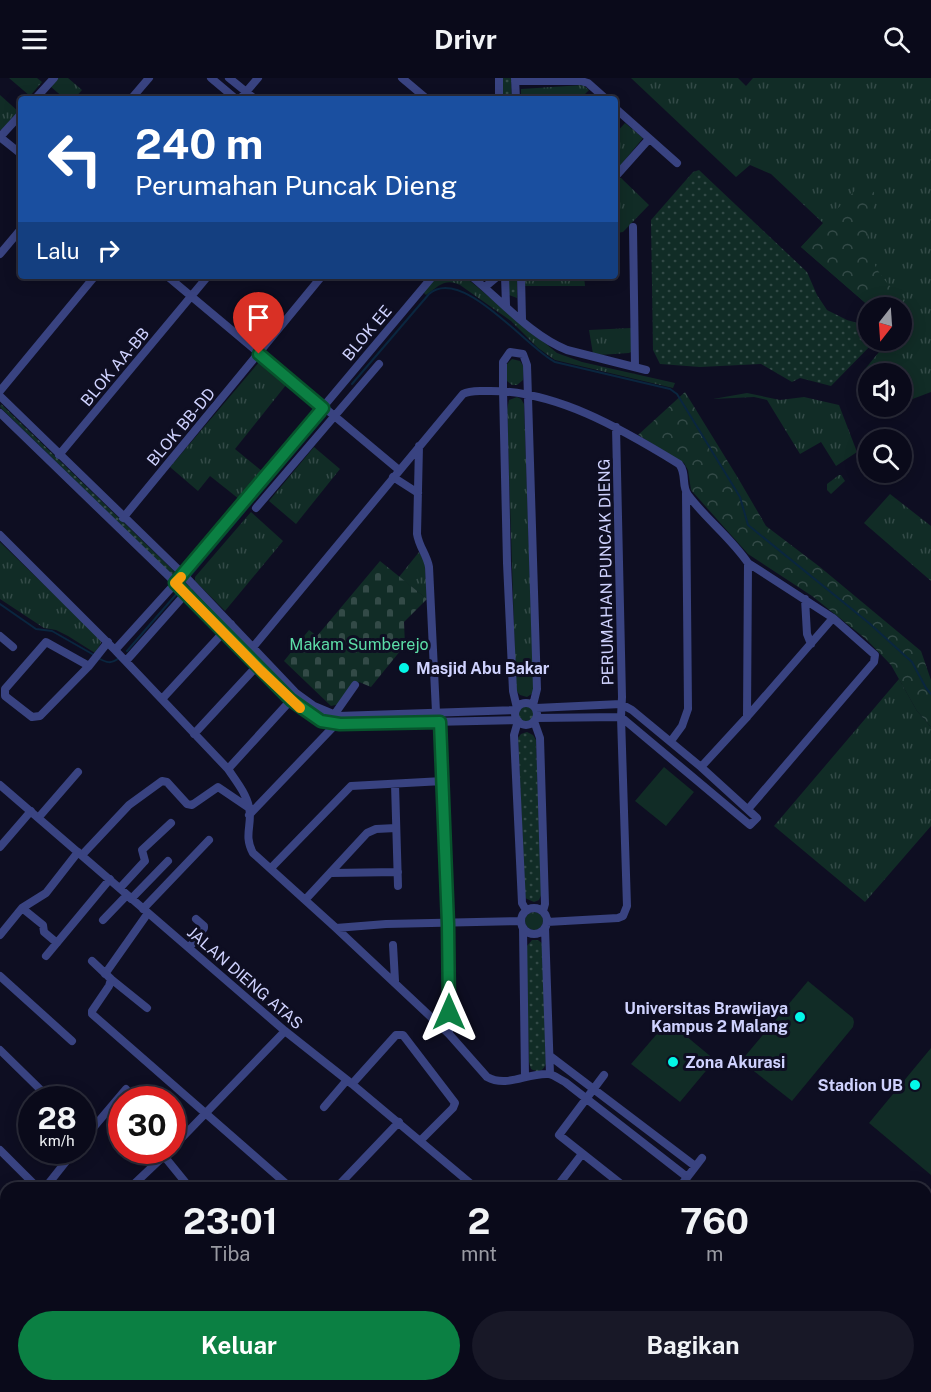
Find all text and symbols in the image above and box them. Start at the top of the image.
icon: menu [18,23,51,56]
text: Drivr [434,23,497,55]
icon: search [880,23,913,56]
text: 240 m [135,119,263,168]
icon: left [36,120,114,198]
text: Perumahan Puncak Dieng [135,169,457,201]
icon: right [92,234,125,267]
text: Lalu [36,238,80,264]
pin [233,292,284,354]
north arrow [858,297,912,351]
map controls [858,297,912,483]
icon: arrive [242,301,275,334]
street label: BLOK EE [338,302,396,364]
street label: BLOK AA-BB [77,324,153,410]
button: sound [858,363,912,417]
street label: BLOK BB-DD [143,384,219,470]
button: search [858,429,912,483]
street label: PERUMAHAN PUNCAK DIENG [595,458,617,686]
park label: Makam Sumberejo [289,635,429,654]
place label: Masjid Abu Bakar [416,659,550,678]
marker: Masjid Abu Bakar [397,661,411,675]
street label: JALAN DIENG ATAS [183,923,307,1033]
position arrow [417,980,481,1044]
place label: Universitas Brawijaya Kampus 2 Malang [624,999,788,1036]
marker: Universitas Brawijaya Kampus 2 Malang [793,1010,807,1024]
place label: Zona Akurasi [685,1053,785,1072]
marker: Zona Akurasi [666,1055,680,1069]
place label: Stadion UB [818,1076,903,1095]
marker: Stadion UB [908,1078,922,1092]
speed limit sign: 30 [108,1086,186,1164]
text: 28 [37,1100,77,1136]
text: km/h [39,1132,75,1149]
text: 23:01 [183,1200,278,1242]
text: 2 [468,1200,490,1242]
text: 760 [680,1200,749,1242]
text: Tiba [211,1242,250,1266]
text: mnt [461,1242,497,1266]
text: m [706,1242,723,1266]
button: Keluar [18,1311,460,1380]
button: Bagikan [472,1311,914,1380]

